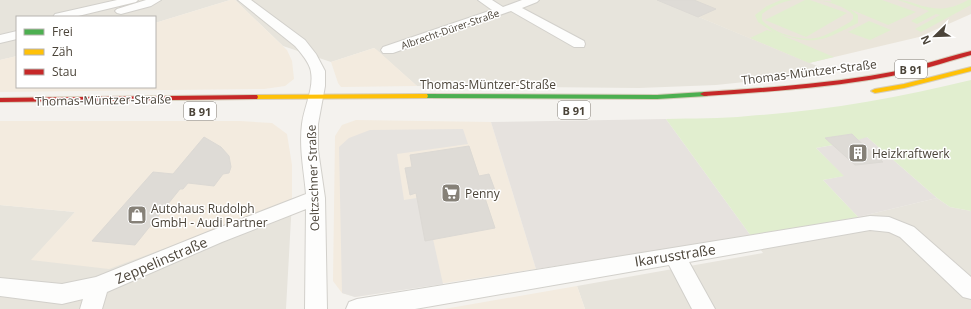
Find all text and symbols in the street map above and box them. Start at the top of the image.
street label: Albrecht-Dürer-Straße [399,5,501,52]
legend [16,16,156,88]
north arrow [915,16,955,56]
text: Frei [52,23,73,40]
text: N [917,33,934,47]
text: Zäh [52,43,73,60]
street label: Thomas-Müntzer-Straße [740,55,878,89]
road number: B 91 [895,60,927,78]
text: Stau [52,63,77,80]
street label: Thomas-Müntzer-Straße [420,76,556,93]
street label: Thomas-Müntzer-Straße [35,90,171,110]
road number: B 91 [558,101,590,119]
road number: B 91 [184,102,216,120]
street label: Oeltzschner Straße [303,124,323,232]
building icon: Heizkraftwerk [847,142,869,164]
place label: Heizkraftwerk [872,145,950,162]
supermarket icon: Penny [440,182,462,204]
place label: Penny [465,185,501,202]
place label: Autohaus Rudolph GmbH - Audi Partner [151,200,268,231]
shop icon: Autohaus Rudolph GmbH - Audi Partner [126,204,148,226]
street label: Zeppelinstraße [112,232,210,288]
street label: Ikarusstraße [633,239,717,271]

